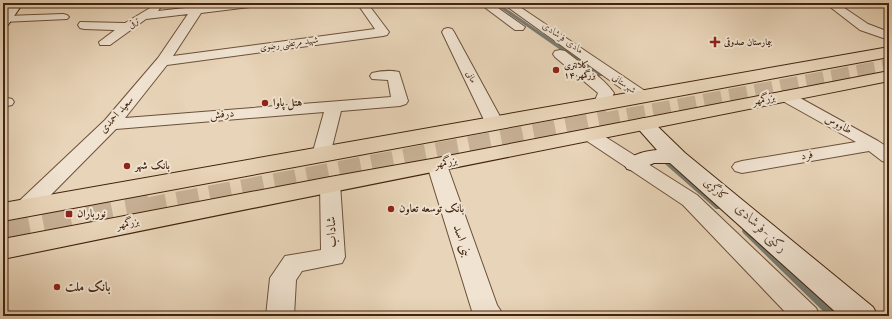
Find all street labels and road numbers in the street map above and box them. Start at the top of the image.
street label: ترقی [127,16,142,30]
street label: شهید مرتضی رضوی [259,35,319,55]
street label: مانی [464,70,478,84]
street label: شهرستانی [610,73,637,96]
street label: بزرگمهر [750,89,776,109]
street label: سعید احمدی [98,95,136,135]
street label: درفش [209,108,235,123]
street label: طاووس [823,113,853,137]
street label: فرد [800,150,814,163]
street label: بزرگمهر [432,152,458,172]
street label: کارگری [701,175,731,203]
street label: بزرگمهر [114,213,140,233]
street label: شاداب [325,216,340,248]
street label: بنی اسد [450,223,474,259]

